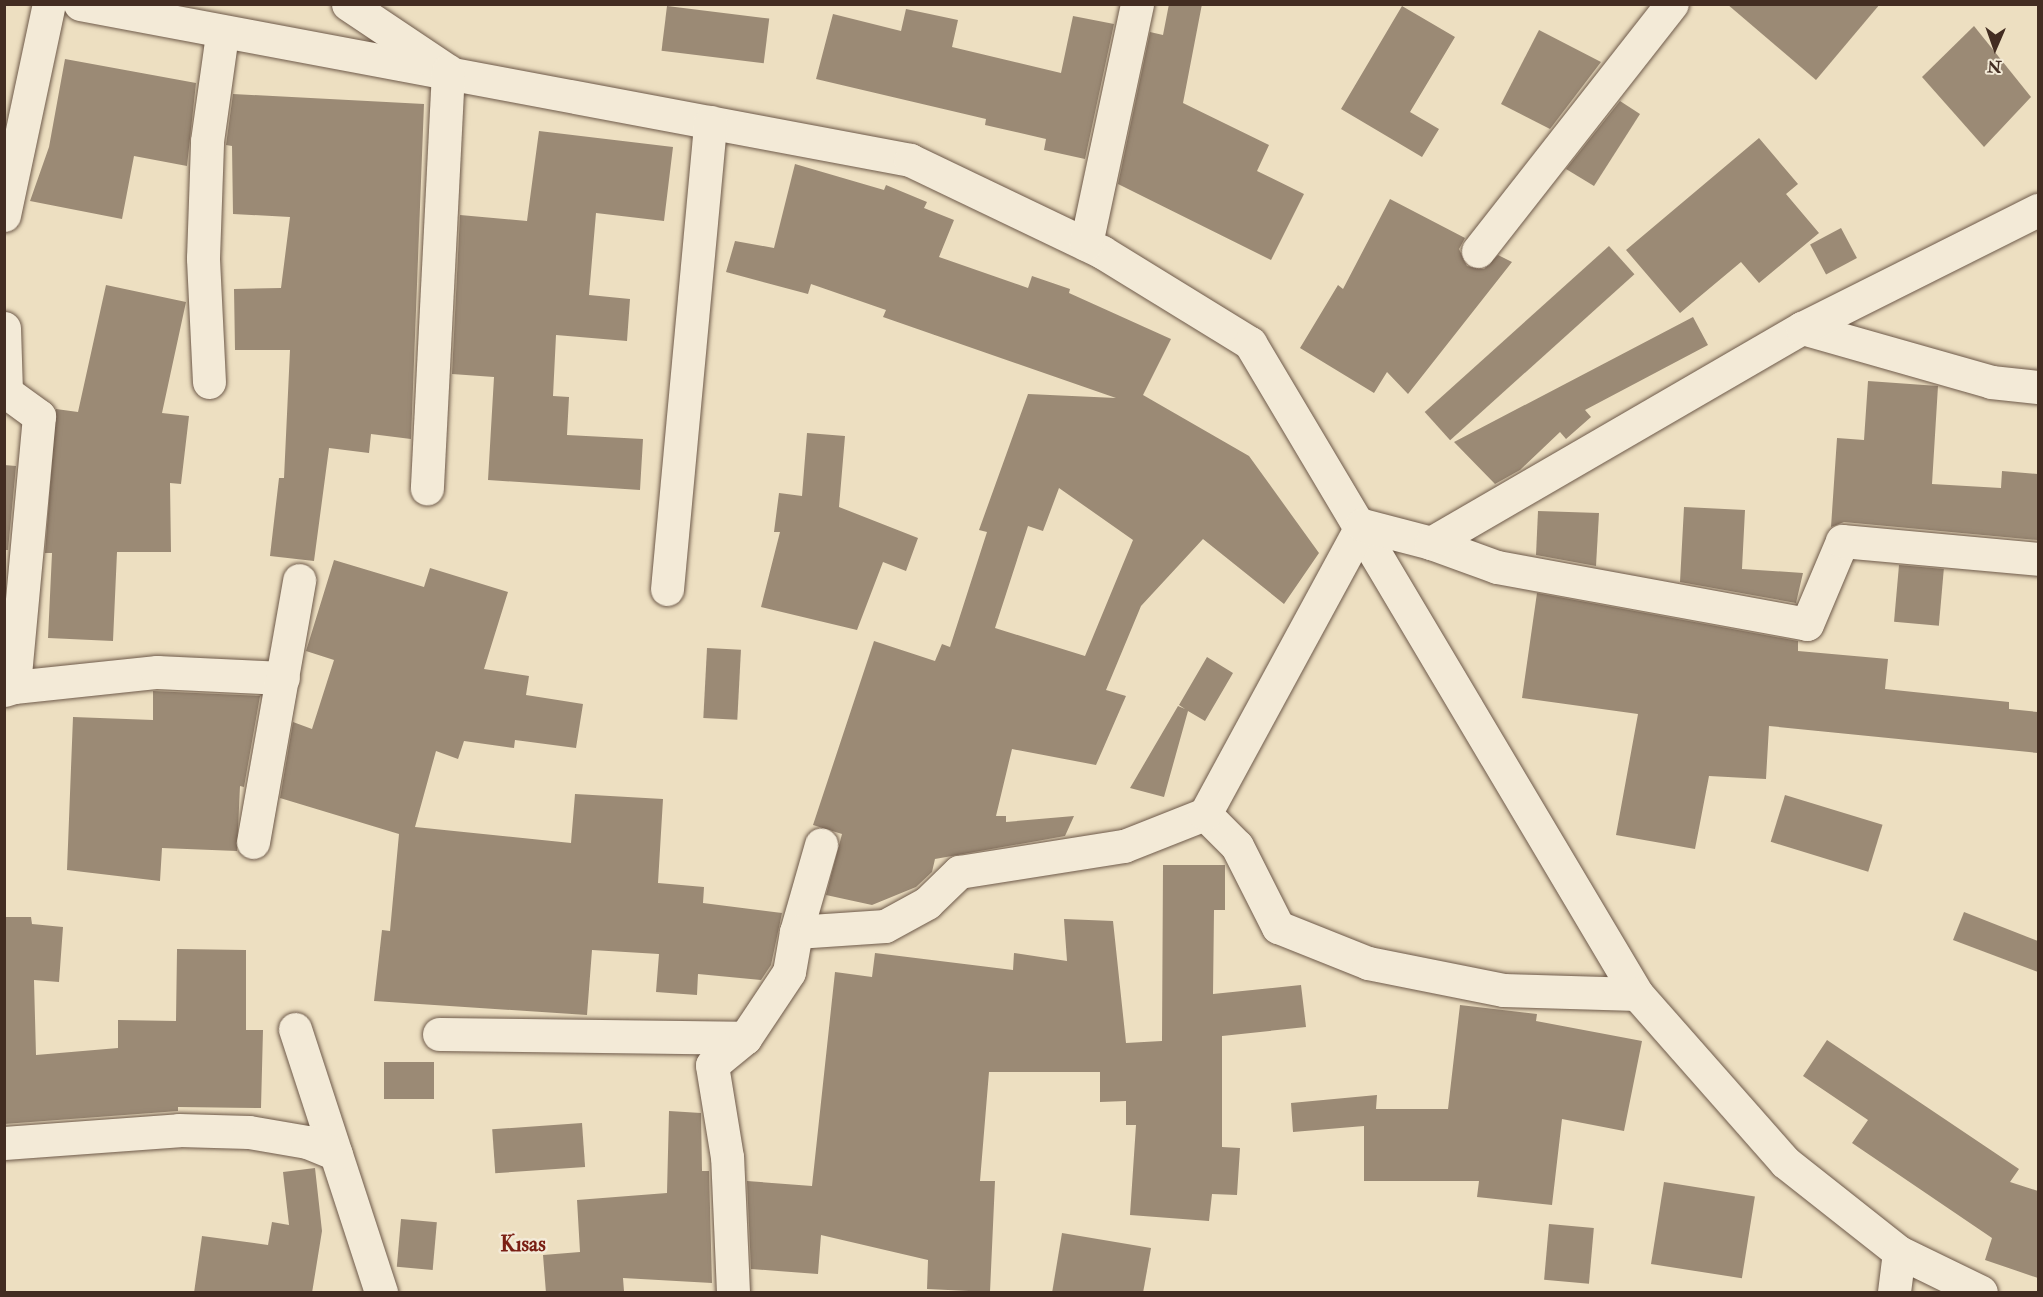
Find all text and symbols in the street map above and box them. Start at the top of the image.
north arrow [1965,18,2025,78]
text: N [1987,56,2002,76]
district label: Kısas [500,1232,546,1258]

